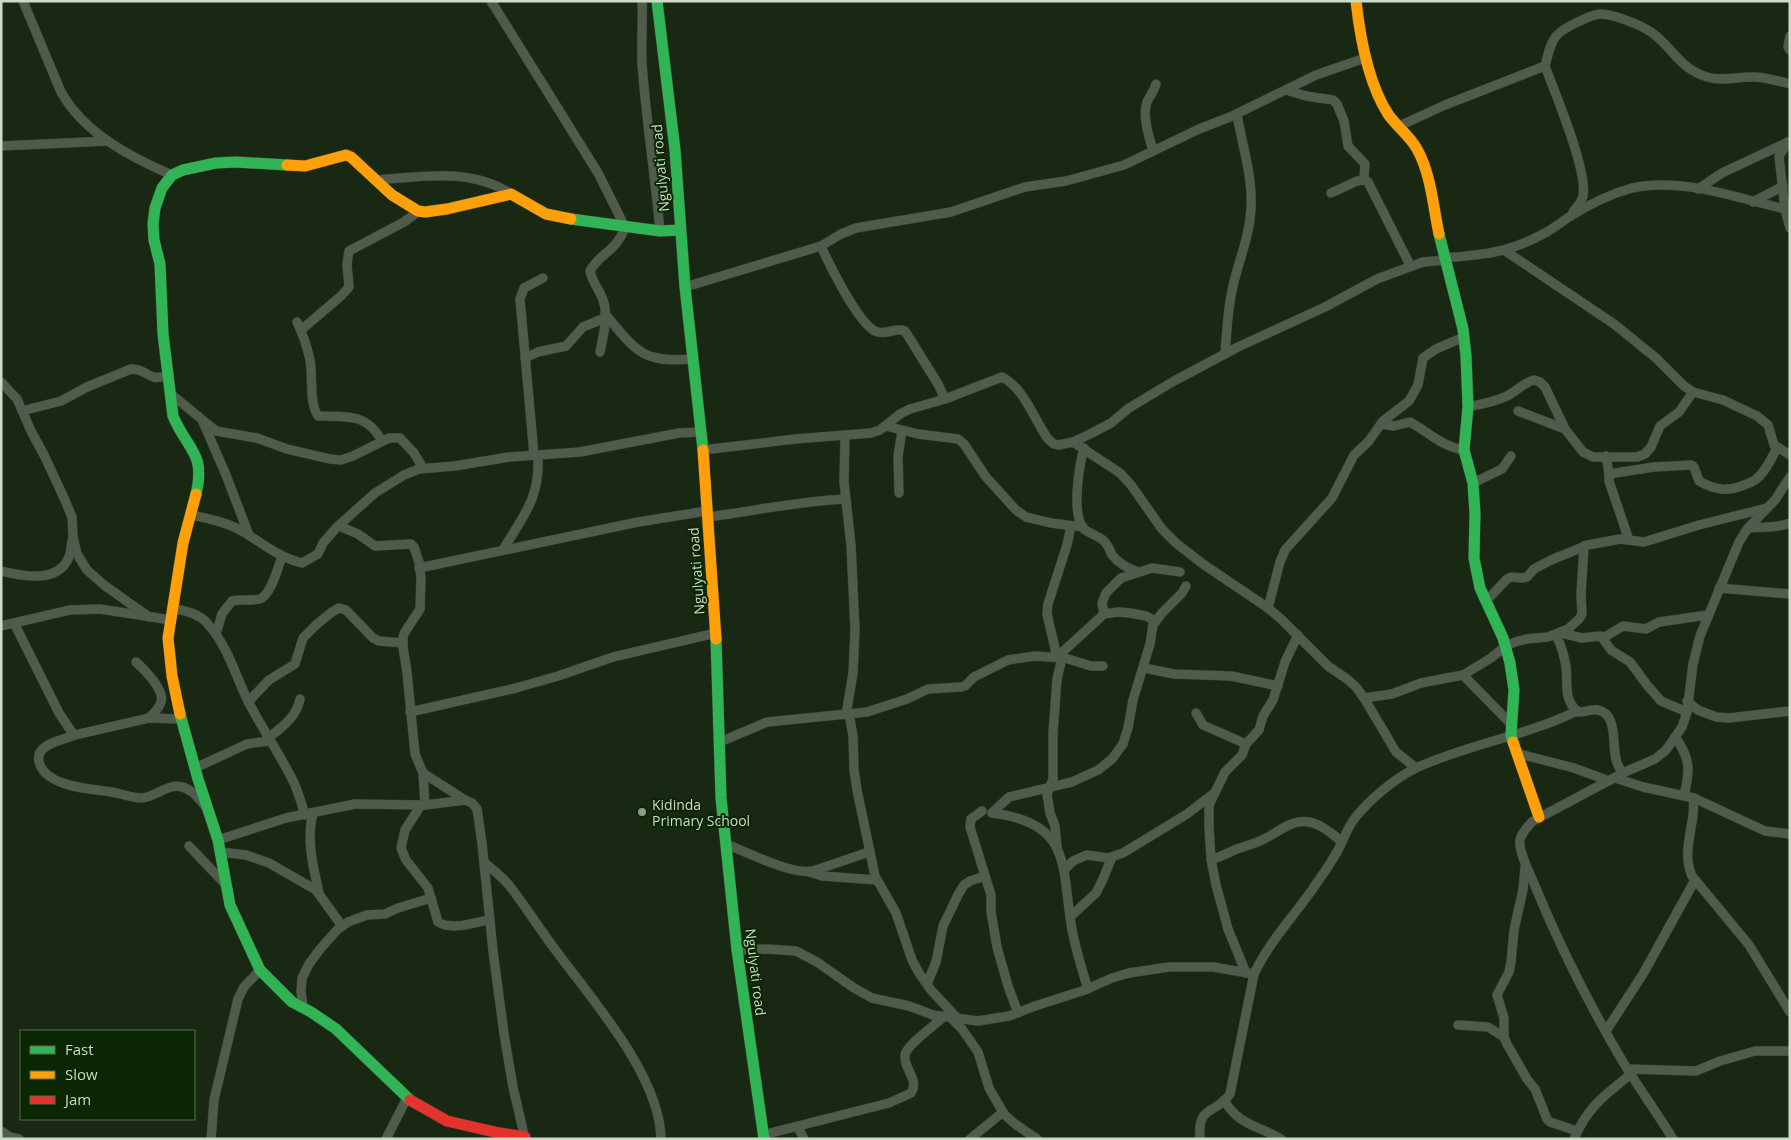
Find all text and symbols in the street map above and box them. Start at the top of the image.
street label: Ngulyati road [647,123,673,213]
street label: Ngulyati road [683,527,709,615]
place label: Kidinda Primary School [652,795,750,830]
marker: Kidinda Primary School [636,806,648,818]
street label: Ngulyati road [741,927,771,1017]
legend [20,1030,195,1120]
text: Fast [65,1039,94,1059]
text: Slow [65,1064,98,1084]
text: Jam [63,1089,91,1109]

